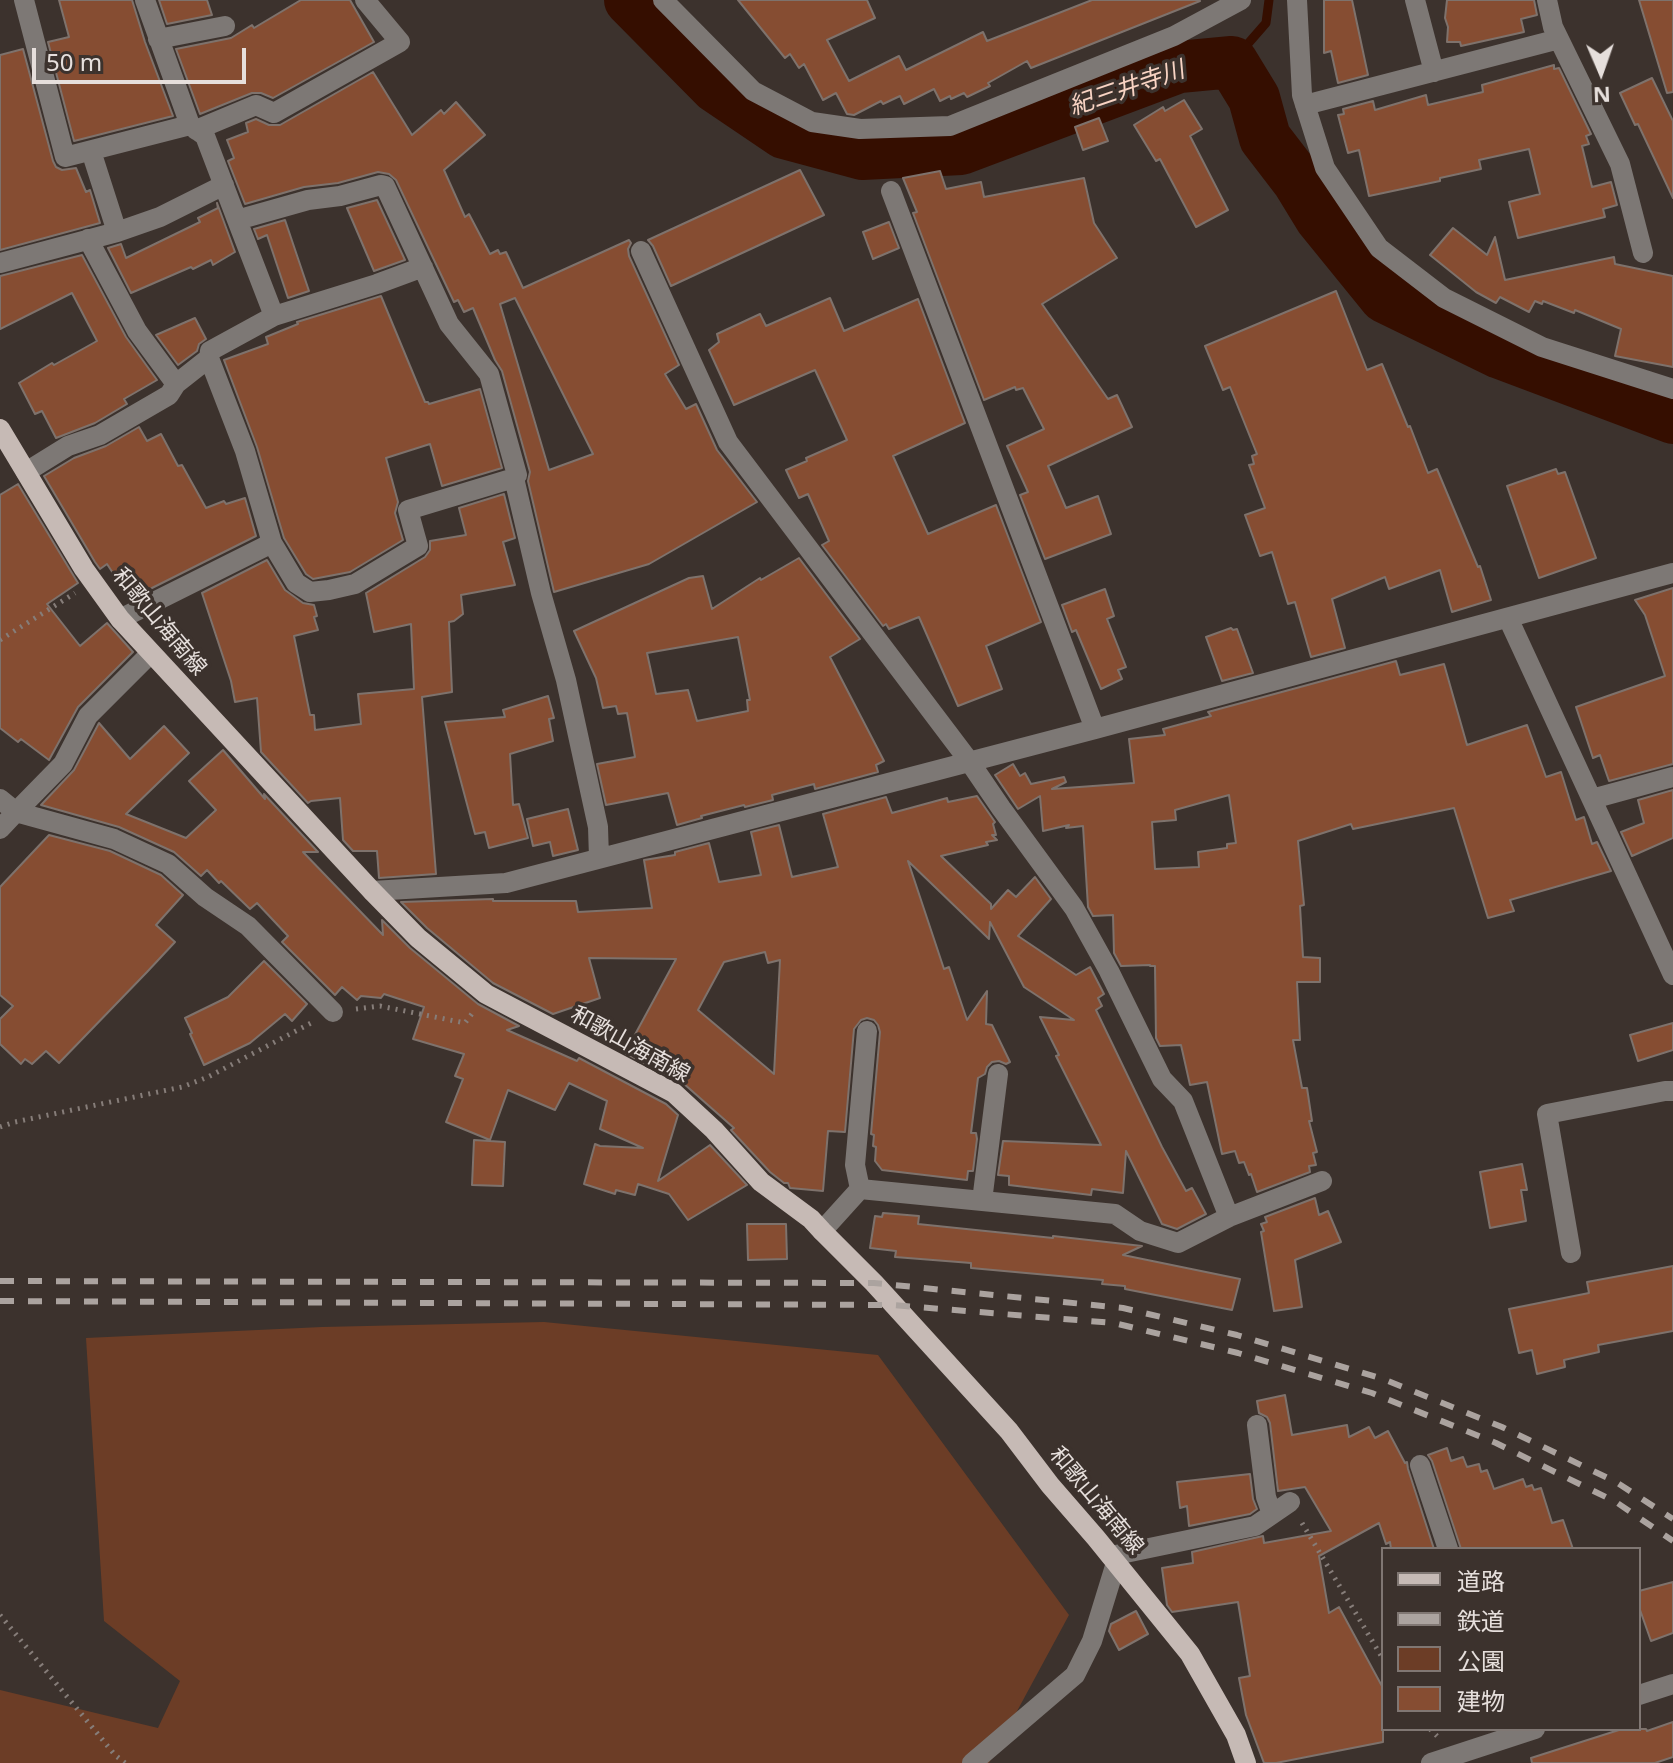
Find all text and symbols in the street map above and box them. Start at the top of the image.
scale bar [36,32,250,82]
north arrow [1561,32,1641,112]
text: 50 m [46,45,102,78]
water label: 紀三井寺川 [1066,56,1188,122]
text: N [1592,81,1611,111]
street label: 和歌山海南線 [106,563,212,681]
street label: 和歌山海南線 [566,1001,694,1089]
street label: 和歌山海南線 [1043,1442,1149,1560]
legend [1381,1547,1641,1731]
text: 道路 [1457,1564,1505,1597]
text: 鉄道 [1457,1604,1505,1637]
text: 公園 [1457,1644,1505,1677]
text: 建物 [1457,1684,1505,1717]

